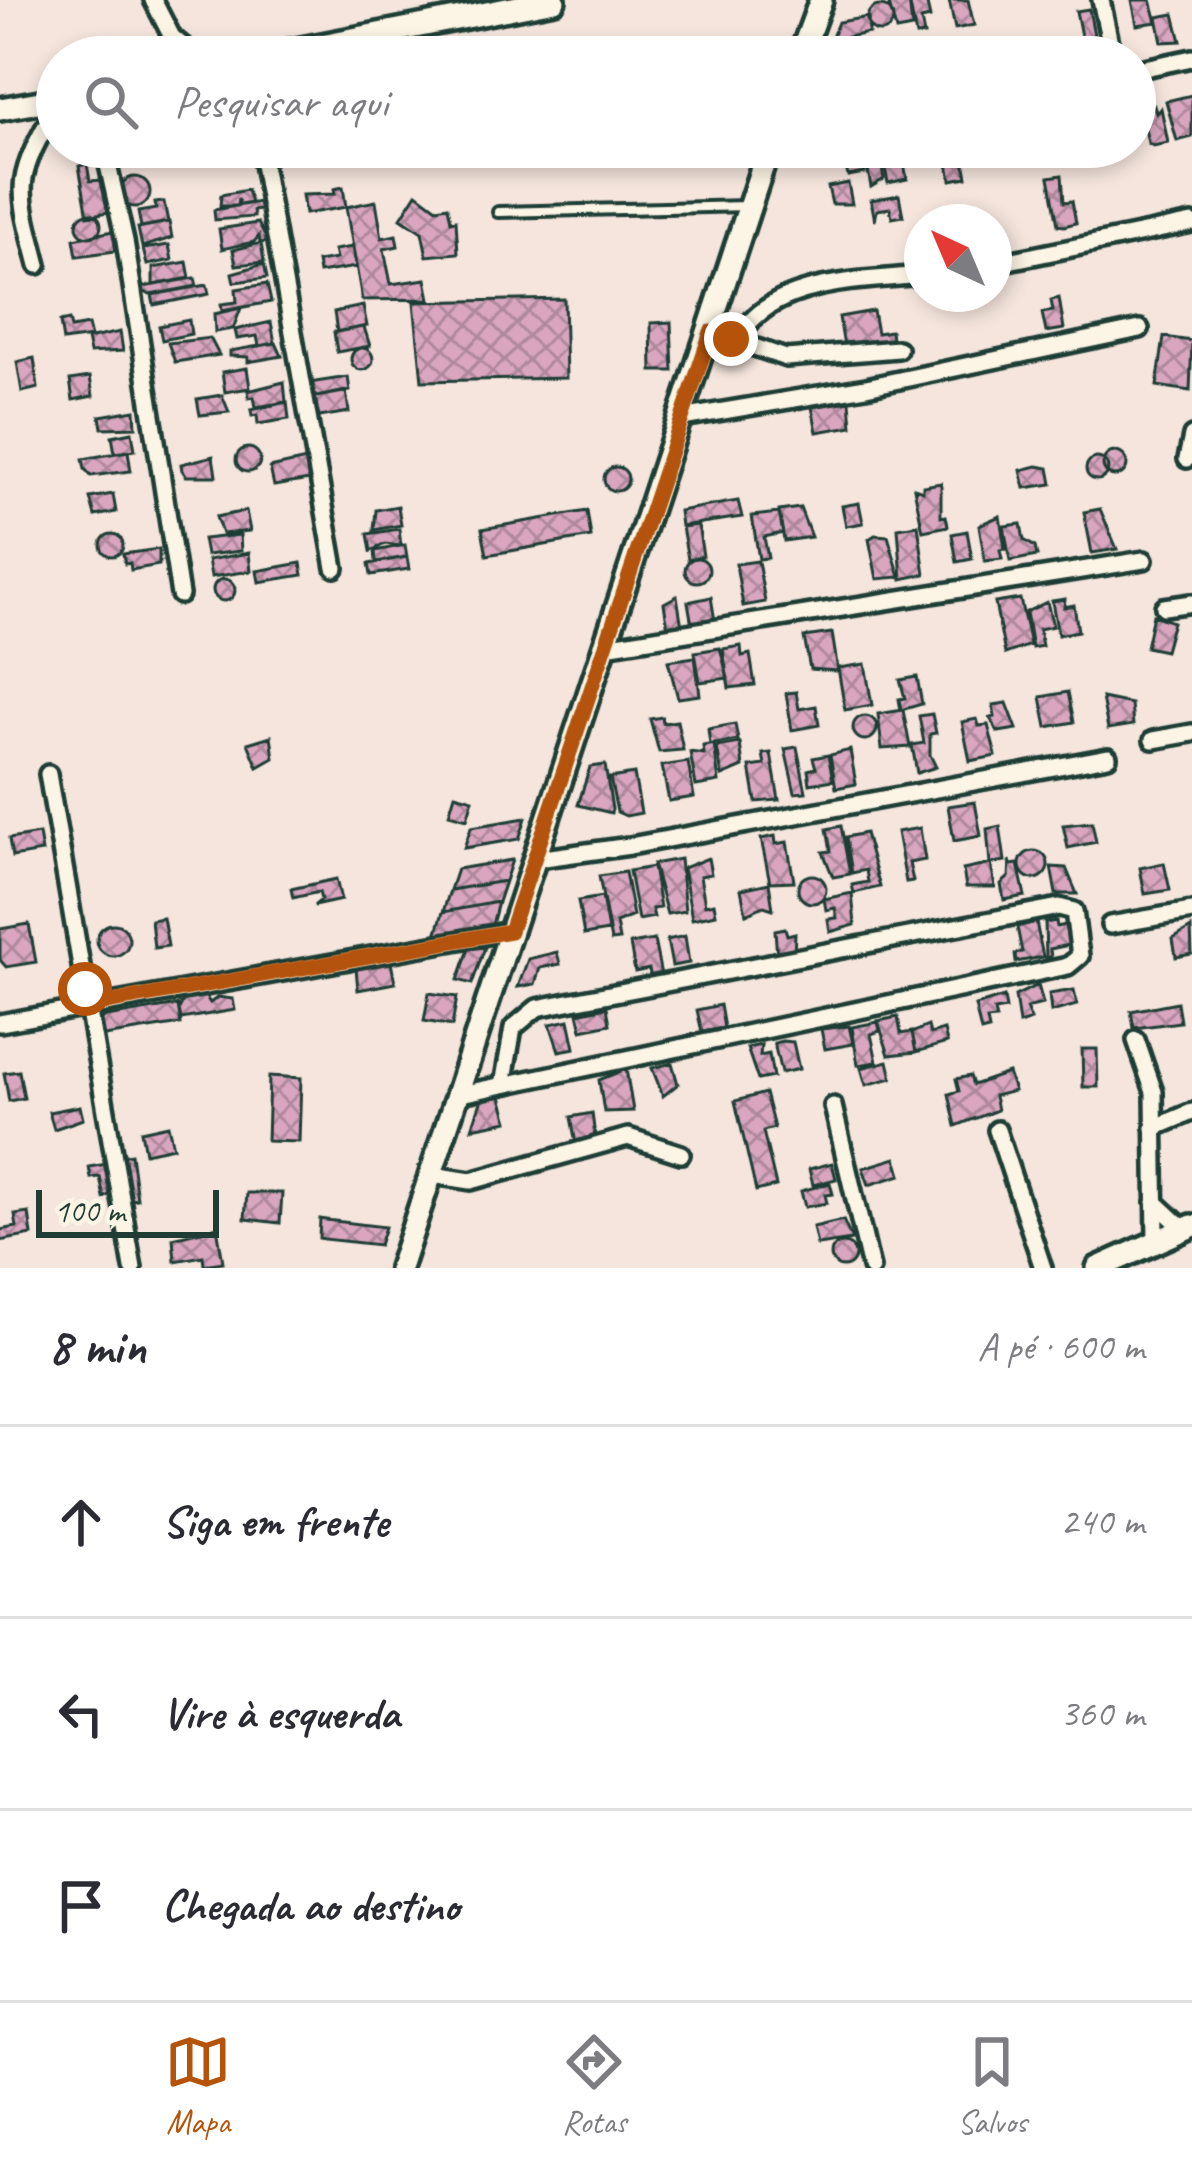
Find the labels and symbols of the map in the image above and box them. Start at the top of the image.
north arrow [904,204,1012,312]
route end [704,312,758,366]
route start [58,962,112,1016]
scale bar [36,1184,219,1237]

